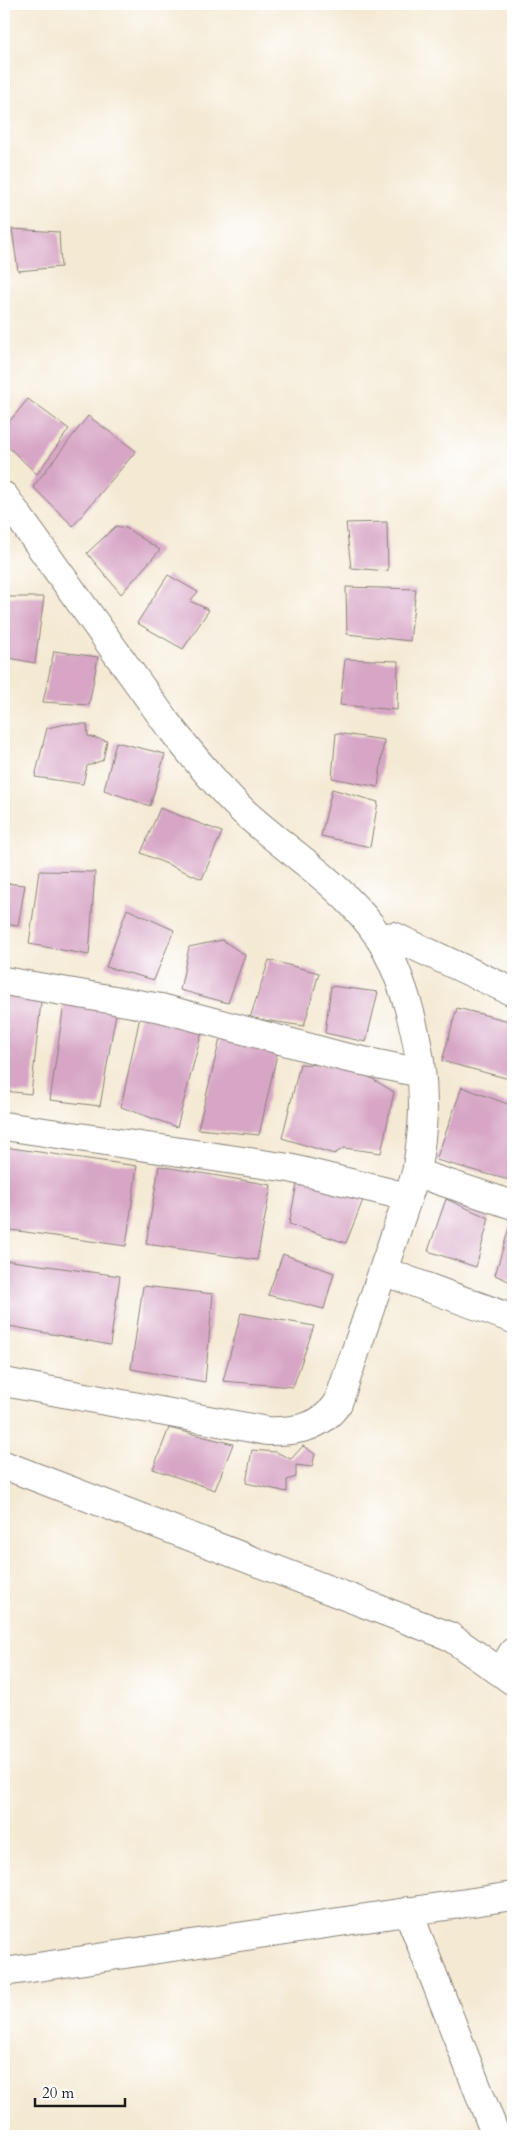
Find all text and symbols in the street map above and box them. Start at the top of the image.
scale bar [35,2075,125,2107]
text: 20 m [42,2083,74,2103]

